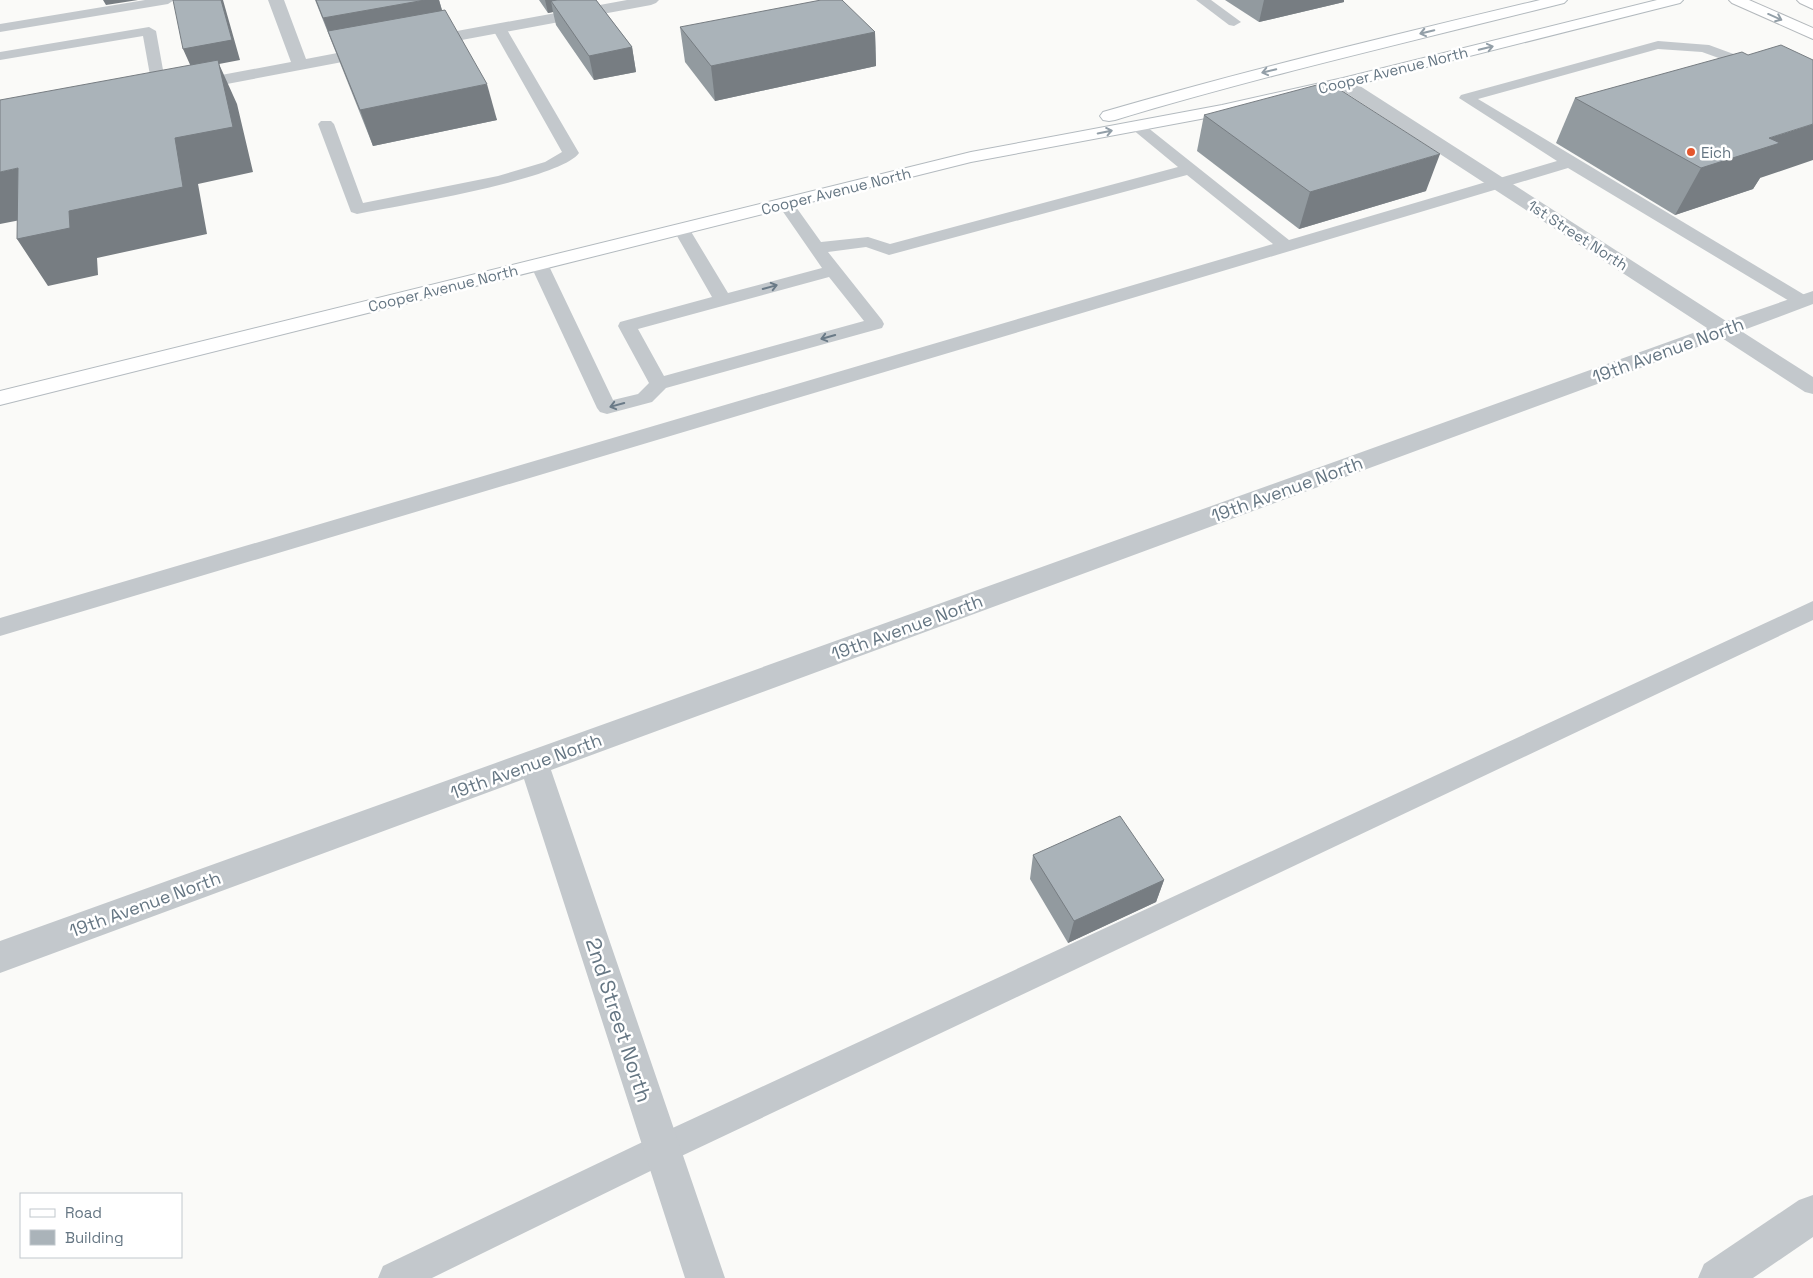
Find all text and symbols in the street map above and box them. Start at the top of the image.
one-way arrow [1767,13,1782,23]
one-way arrow [1419,28,1435,37]
street label: Cooper Avenue North [1316,42,1470,98]
one-way arrow [1477,42,1493,52]
one-way arrow [1262,66,1278,76]
one-way arrow [1097,127,1113,136]
place label: Eich [1701,143,1731,162]
marker: Eich [1685,146,1697,158]
street label: Cooper Avenue North [759,163,913,219]
street label: 1st Street North [1524,196,1632,274]
street label: Cooper Avenue North [366,260,520,316]
one-way arrow [762,282,778,291]
street label: 19th Avenue North [1589,312,1747,388]
one-way arrow [821,332,837,342]
one-way arrow [609,401,625,410]
street label: 19th Avenue North [1208,451,1366,527]
street label: 19th Avenue North [828,589,986,665]
street label: 19th Avenue North [447,728,605,804]
street label: 19th Avenue North [66,866,224,942]
street label: 2nd Street North [580,934,658,1106]
legend [20,1193,182,1258]
text: Road [65,1203,102,1222]
text: Building [65,1228,124,1247]

